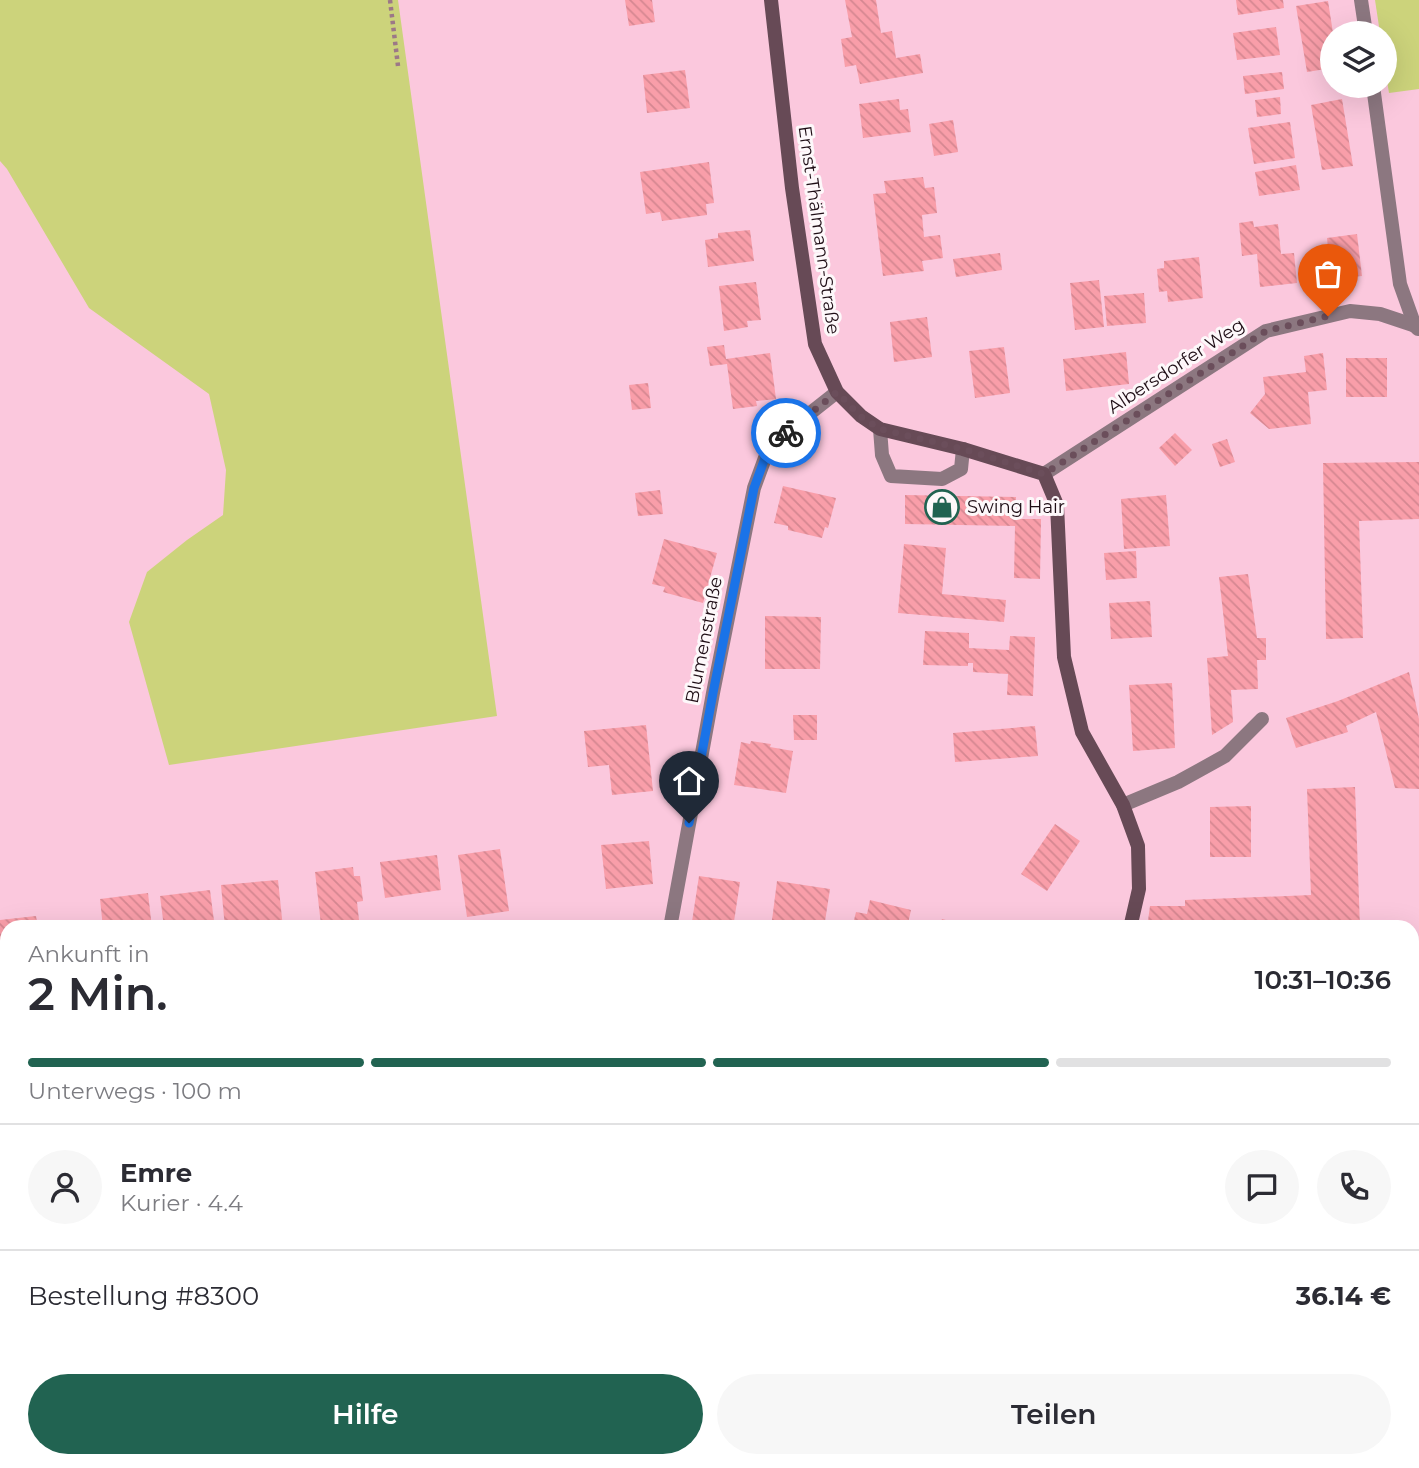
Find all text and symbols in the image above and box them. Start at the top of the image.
map controls [1320,21,1397,98]
button: layers [1320,21,1397,98]
street label: Ernst-Thälmann-Straße [793,124,845,336]
pin [1298,244,1358,316]
icon: bag [1309,255,1347,293]
street label: Albersdorfer Weg [1104,314,1248,418]
courier [751,398,821,468]
icon: bike [767,414,805,452]
shop icon: Swing Hair [923,488,961,526]
place label: Swing Hair [967,496,1065,518]
street label: Blumenstraße [681,575,727,705]
pin [659,751,719,823]
icon: home [670,762,708,800]
text: Ankunft in [28,940,149,968]
text: 10:31–10:36 [1255,964,1391,996]
text: 2 Min. [28,965,167,1022]
text: Unterwegs · 100 m [28,1077,242,1105]
button: person [28,1150,102,1224]
button: chat [1225,1150,1299,1224]
button: phone [1317,1150,1391,1224]
text: Emre [120,1157,192,1189]
text: Kurier · 4.4 [120,1189,243,1217]
text: Bestellung #8300 [28,1280,259,1312]
text: 36.14 € [1296,1280,1391,1312]
button: Hilfe [28,1374,703,1454]
button: Teilen [717,1374,1391,1454]

